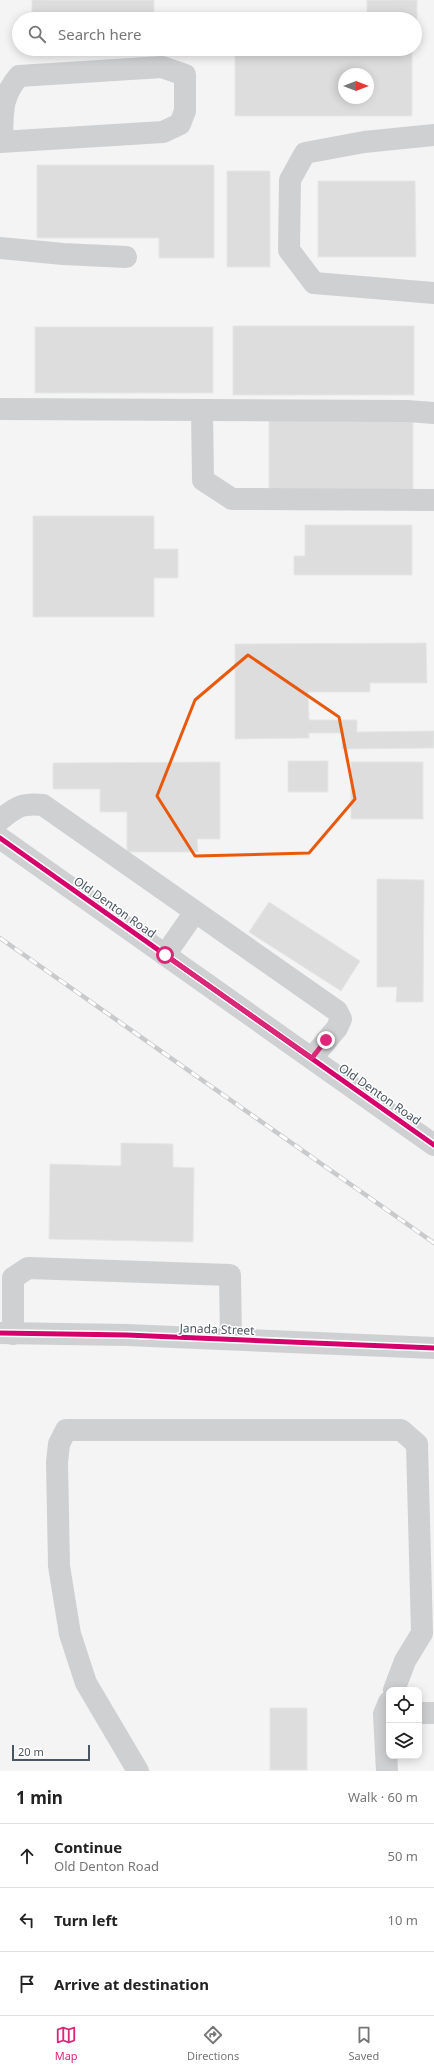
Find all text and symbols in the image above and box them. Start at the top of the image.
search box [12,12,422,56]
icon: search [26,23,48,45]
text: Search here [58,24,141,44]
north arrow [338,68,374,104]
street label: Old Denton Road [70,872,160,942]
route start [156,946,174,964]
route end [317,1031,335,1049]
street label: Old Denton Road [335,1059,425,1129]
street label: Janada Street [178,1319,255,1339]
map controls [386,1687,422,1759]
button: locate [386,1687,422,1723]
button: layers [386,1723,422,1759]
scale bar [12,1743,90,1762]
text: 20 m [18,1744,44,1759]
text: 1 min [16,1786,63,1809]
text: Walk · 60 m [348,1788,418,1806]
text: Continue [54,1837,122,1857]
icon: ahead [16,1845,38,1867]
text: 50 m [388,1847,418,1865]
text: Old Denton Road [54,1857,159,1875]
icon: left [16,1909,38,1931]
text: Turn left [54,1910,118,1930]
text: 10 m [388,1911,418,1929]
icon: arrive [16,1973,38,1995]
text: Arrive at destination [54,1974,209,1994]
tab: Map [55,2024,78,2063]
tab: Directions [187,2024,239,2063]
tab: Saved [349,2024,379,2063]

